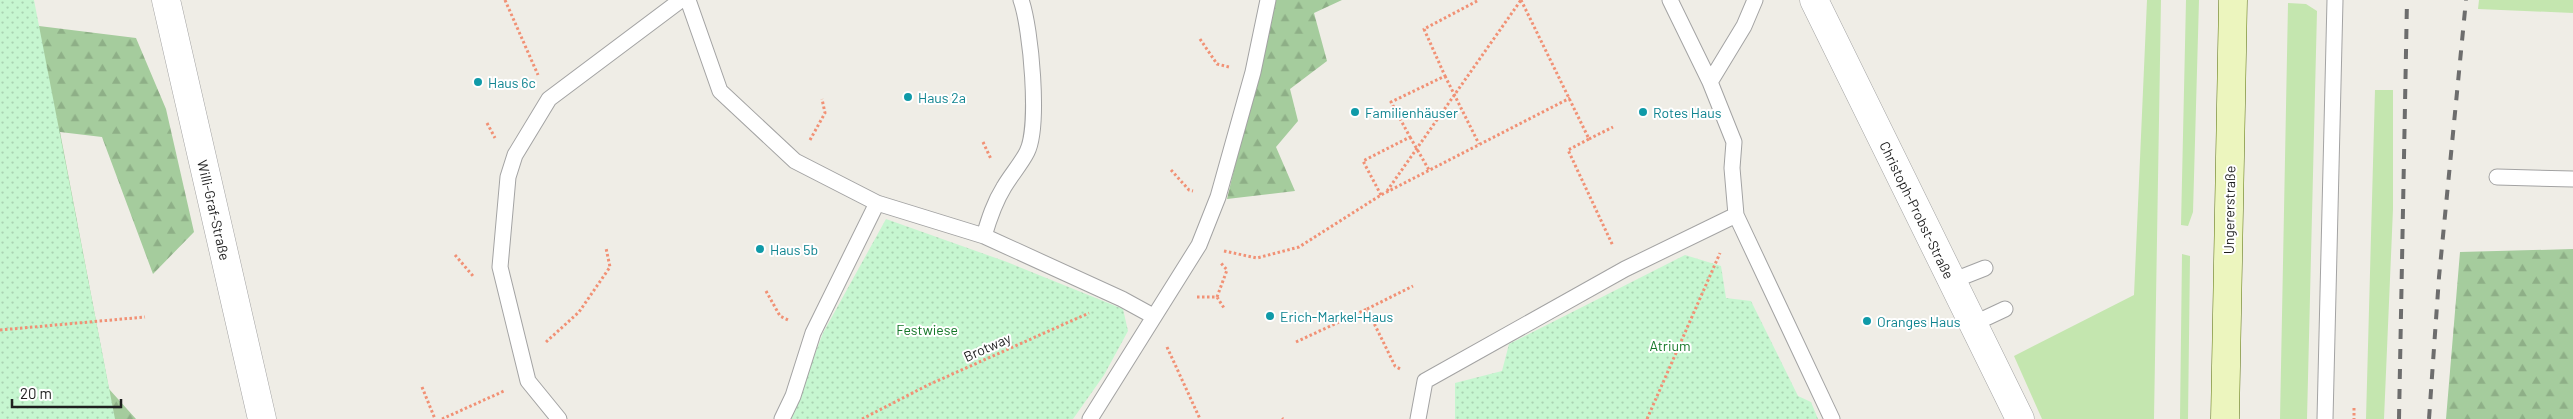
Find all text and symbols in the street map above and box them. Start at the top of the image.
place label: Haus 6c [488,74,536,91]
marker: Haus 6c [472,76,484,88]
place label: Haus 2a [918,89,966,106]
marker: Haus 2a [902,91,914,103]
place label: Familienhäuser [1365,104,1458,121]
place label: Rotes Haus [1653,104,1722,121]
marker: Familienhäuser [1349,106,1361,118]
marker: Rotes Haus [1637,106,1649,118]
street label: Christoph-Probst-Straße [1876,138,1958,282]
street label: Willi-Graf-Straße [194,158,234,262]
street label: Ungererstraße [2220,166,2238,254]
place label: Haus 5b [770,241,818,258]
marker: Haus 5b [754,243,766,255]
place label: Erich-Markel-Haus [1280,308,1393,325]
marker: Erich-Markel-Haus [1264,310,1276,322]
place label: Oranges Haus [1877,313,1961,330]
marker: Oranges Haus [1861,315,1873,327]
park label: Festwiese [896,321,958,338]
street label: Brotway [961,329,1014,365]
park label: Atrium [1649,337,1691,354]
scale bar [12,376,121,408]
text: 20 m [20,384,52,402]

